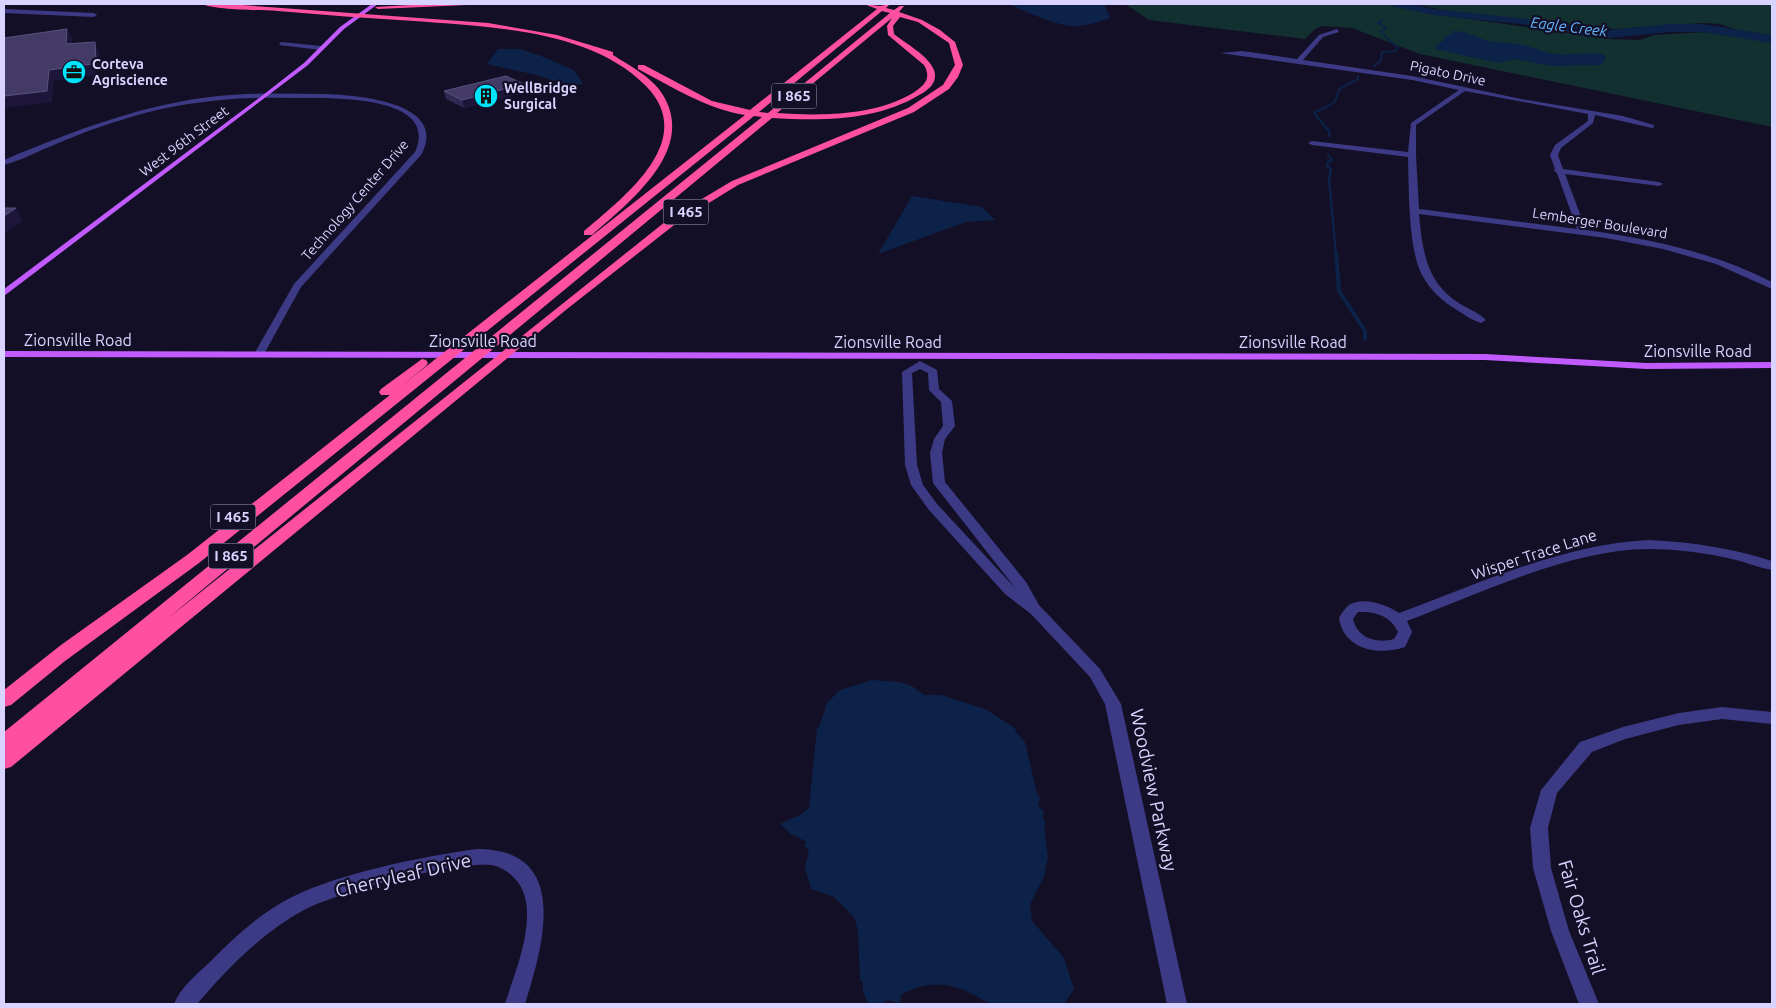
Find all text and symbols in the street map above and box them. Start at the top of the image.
water label: Eagle Creek [1530,13,1609,40]
place label: Corteva Agriscience [92,56,168,88]
street label: Pigato Drive [1409,57,1487,89]
office icon: Corteva Agriscience [61,59,87,85]
place label: WellBridge Surgical [504,80,577,112]
building icon: WellBridge Surgical [473,83,499,109]
road number: I 865 [772,84,816,108]
street label: West 96th Street [137,102,232,180]
street label: Technology Center Drive [298,136,412,264]
road number: I 465 [664,200,708,224]
street label: Lemberger Boulevard [1531,204,1669,242]
street label: Zionsville Road [24,331,132,349]
street label: Zionsville Road [429,332,537,350]
street label: Zionsville Road [834,333,942,351]
street label: Zionsville Road [1239,333,1347,351]
street label: Zionsville Road [1644,342,1752,360]
road number: I 465 [210,504,256,530]
street label: Wisper Trace Lane [1469,525,1599,583]
road number: I 865 [208,544,254,568]
street label: Woodview Parkway [1126,707,1182,873]
street label: Cherryleaf Drive [333,849,473,901]
street label: Fair Oaks Trail [1554,857,1610,977]

